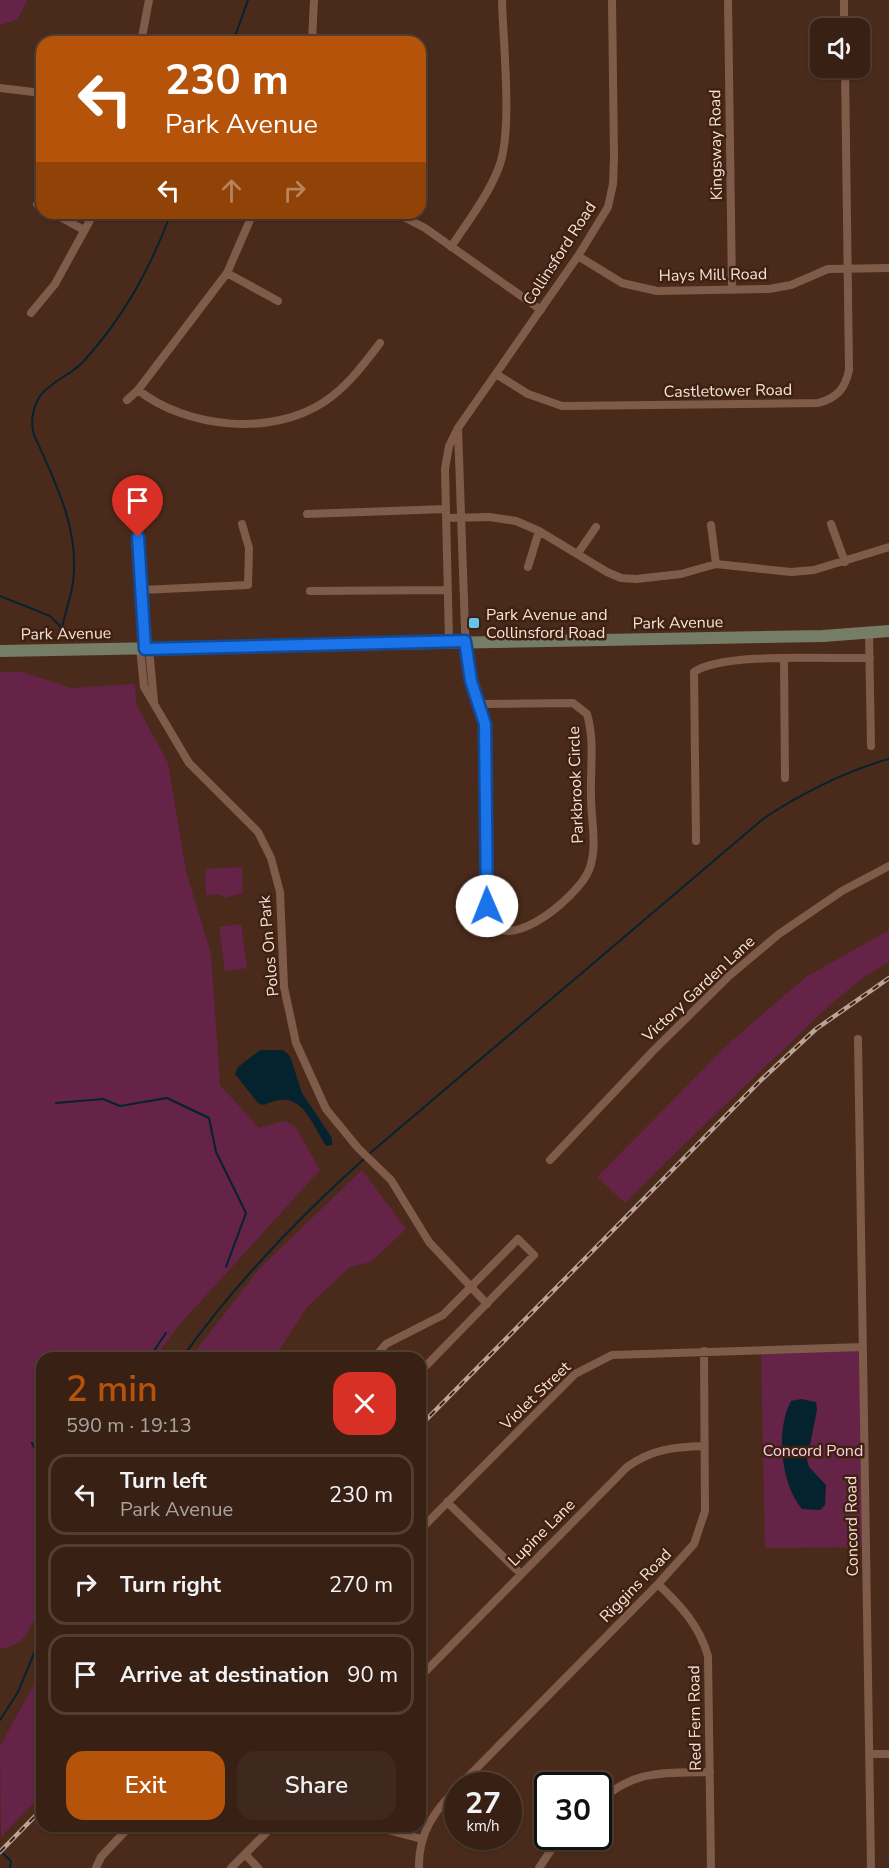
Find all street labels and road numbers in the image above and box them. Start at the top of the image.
street label: Kingsway Road [704,89,728,201]
street label: Collinsford Road [518,197,602,310]
street label: Hays Mill Road [659,263,768,287]
street label: Castletower Road [664,379,792,403]
street label: Park Avenue [633,611,723,635]
street label: Park Avenue [21,622,111,646]
street label: Parkbrook Circle [563,726,589,844]
street label: Polos On Park [254,893,284,997]
street label: Victory Garden Lane [637,931,760,1047]
street label: Violet Street [495,1356,576,1436]
street label: Concord Road [840,1475,864,1576]
street label: Lupine Lane [503,1494,580,1571]
street label: Riggins Road [595,1544,677,1628]
street label: Red Fern Road [683,1665,707,1771]

